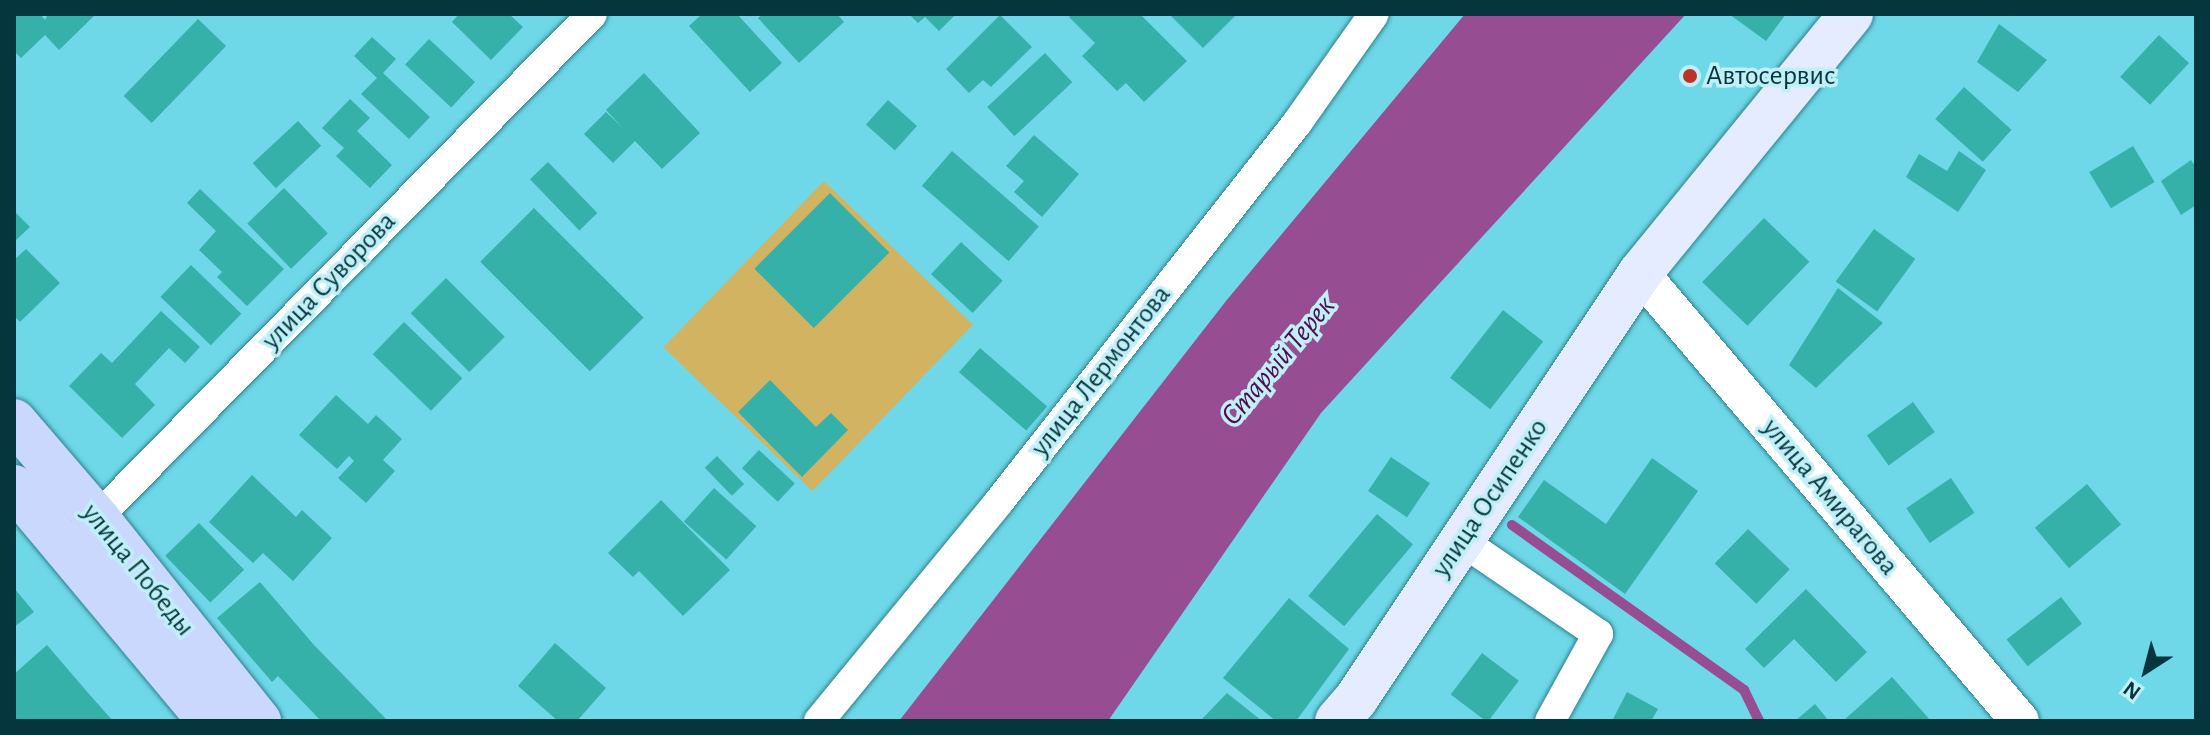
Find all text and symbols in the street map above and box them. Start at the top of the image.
place label: Автосервис [1706,59,1835,93]
marker: Автосервис [1681,67,1699,85]
street label: улица Суворова [255,205,403,357]
street label: улица Лермонтова [1024,279,1178,463]
water label: Старый Терек [1213,289,1343,433]
street label: улица Осипенко [1425,412,1555,584]
street label: улица Амирагова [1755,412,1905,582]
street label: улица Победы [74,497,202,643]
north arrow [2106,631,2186,711]
text: N [2119,677,2145,704]

